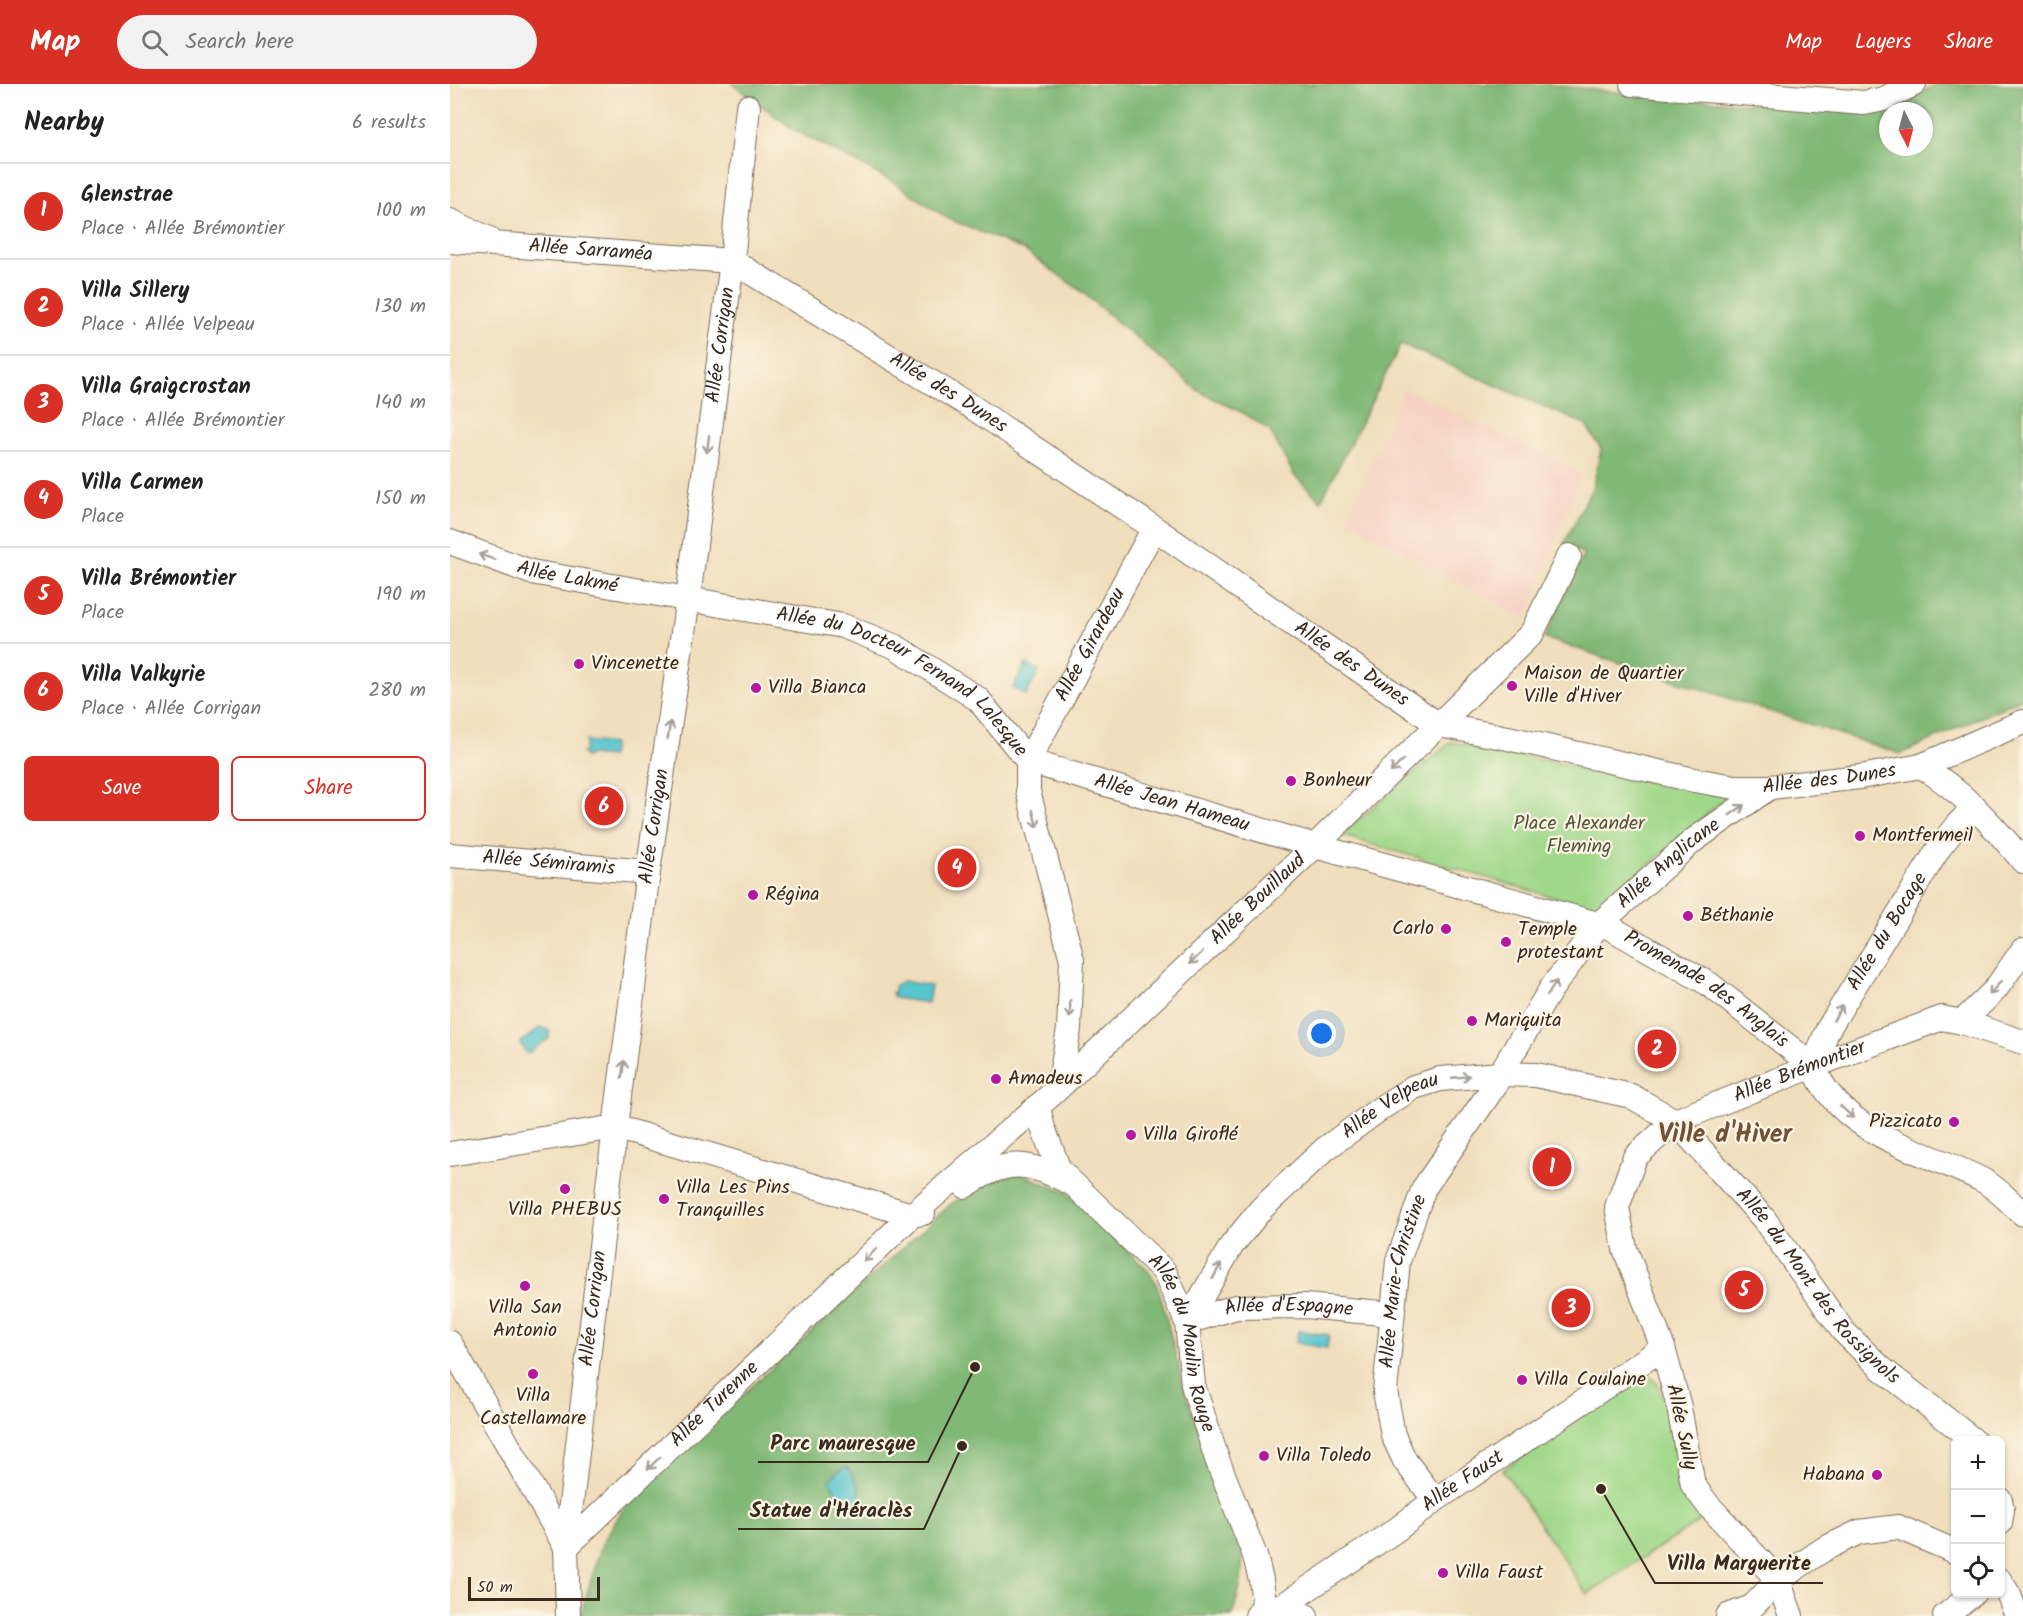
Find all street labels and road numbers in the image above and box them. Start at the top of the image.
street label: Allée Sarraméa [527,231,654,271]
street label: Allée Corrigan [698,285,744,405]
street label: Allée des Dunes [883,344,1014,442]
street label: Allée Lakmé [512,552,621,603]
street label: Allée Girardeau [1047,582,1135,708]
street label: Allée du Docteur Fernand Lalesque [774,599,1035,765]
street label: Allée des Dunes [1287,613,1416,716]
street label: Allée des Dunes [1763,755,1899,803]
street label: Allée Jean Hameau [1090,765,1254,842]
street label: Allée Corrigan [631,767,679,886]
street label: Allée Anglicane [1610,810,1727,917]
street label: Allée Sémiramis [481,842,617,885]
street label: Allée Bouillaud [1203,845,1315,953]
street label: Allée du Bocage [1839,866,1936,997]
street label: Promenade des Anglais [1617,922,1796,1057]
street label: Allée Brémontier [1729,1031,1872,1112]
street label: Allée Velpeau [1335,1064,1443,1148]
street label: Allée du Mont des Rossignols [1727,1181,1907,1394]
street label: Allée Marie-Christine [1371,1190,1436,1370]
street label: Allée du Moulin Rouge [1139,1246,1223,1437]
street label: Allée Corrigan [571,1249,616,1368]
street label: Allée d'Espagne [1220,1290,1355,1326]
street label: Allée Turenne [662,1353,767,1455]
street label: Allée Sully [1656,1381,1706,1474]
street label: Allée Faust [1415,1442,1511,1521]

